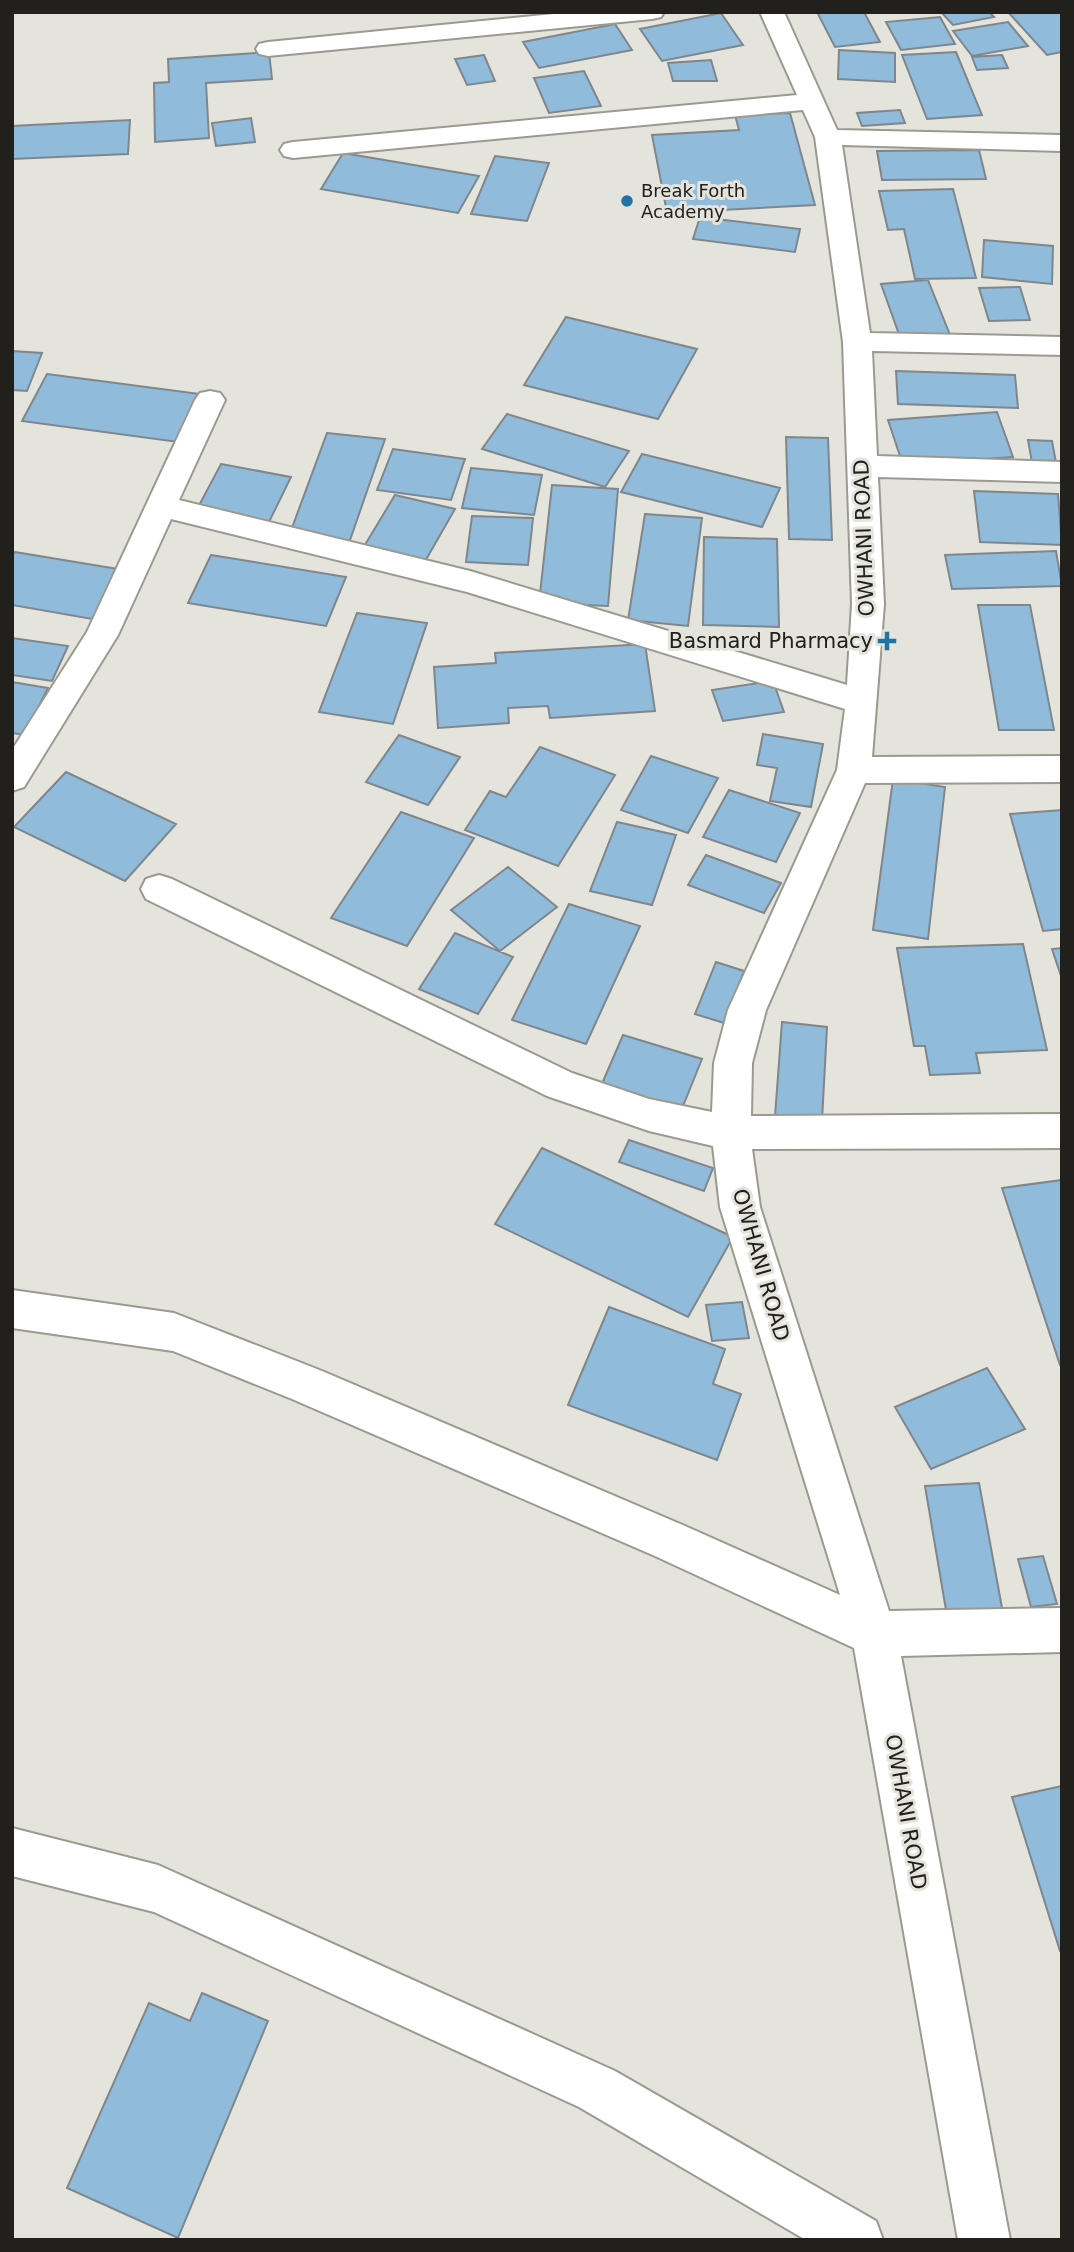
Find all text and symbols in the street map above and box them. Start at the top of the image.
place label: Break Forth Academy [641,180,745,222]
marker: Break Forth Academy [619,193,635,209]
street label: OWHANI ROAD [849,459,879,617]
place label: Basmard Pharmacy [669,629,873,653]
marker: Basmard Pharmacy [879,633,895,649]
street label: OWHANI ROAD [728,1186,794,1344]
street label: OWHANI ROAD [881,1732,931,1892]

